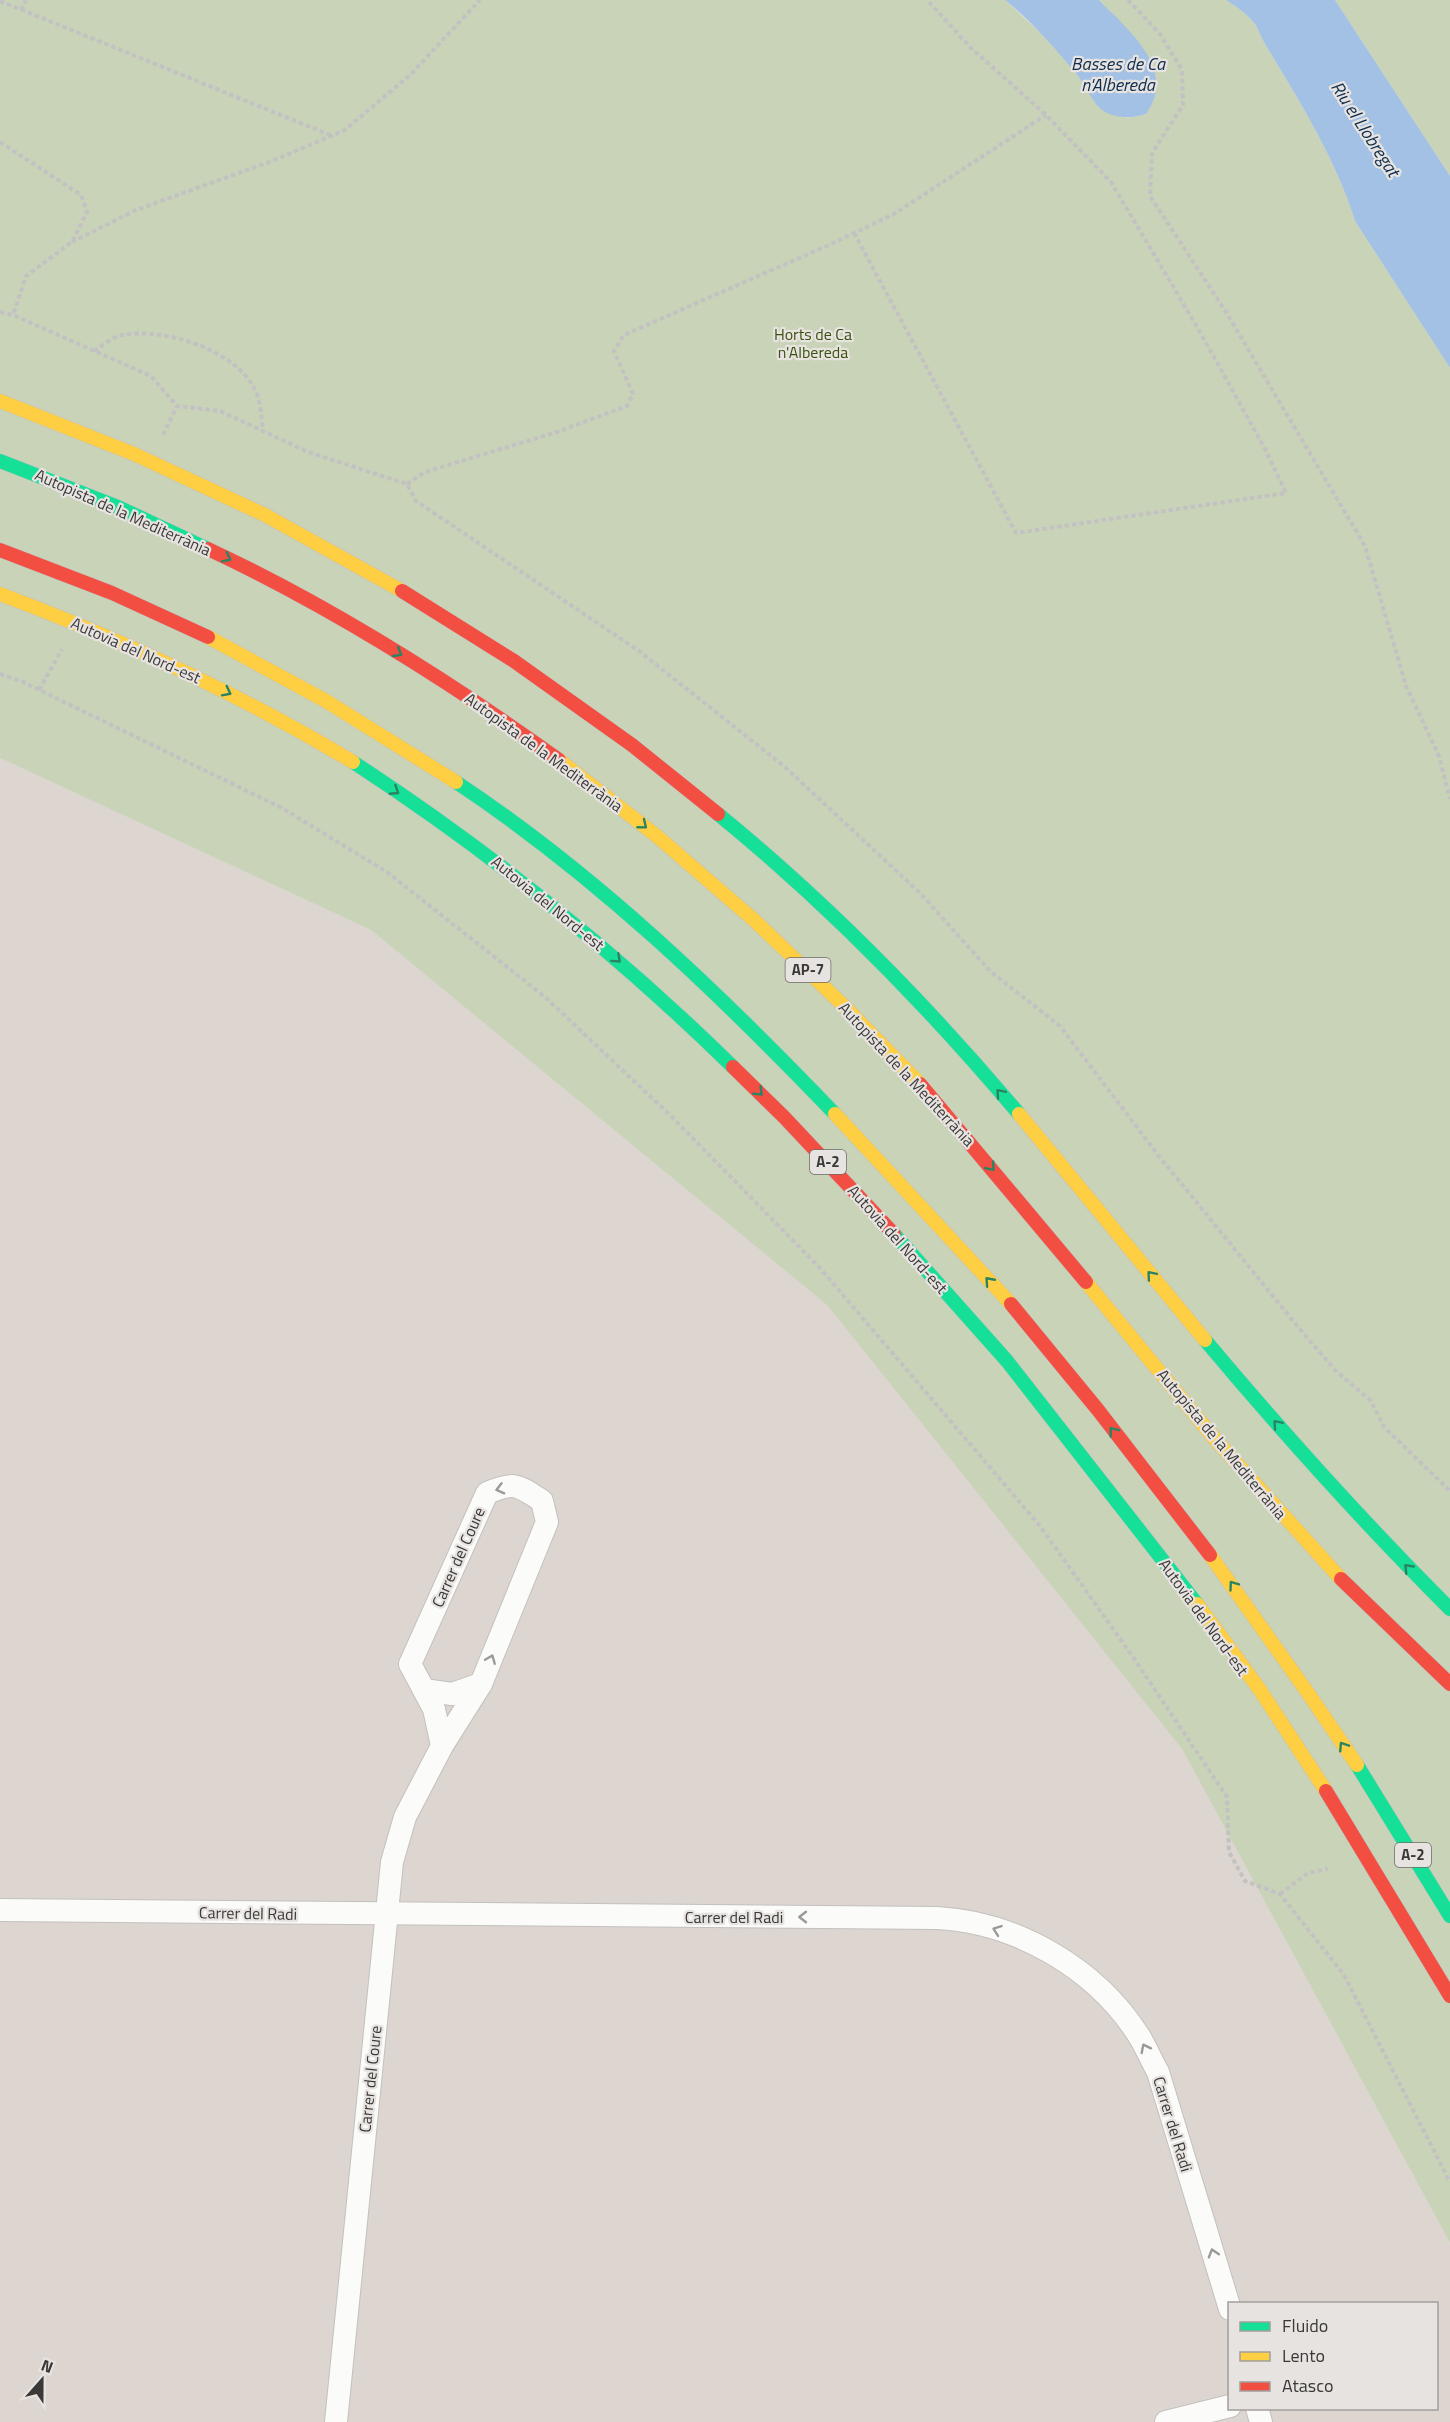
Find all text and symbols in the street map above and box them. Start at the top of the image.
water label: Basses de Ca n'Albereda [1071,50,1166,98]
water label: Riu el Llobregat [1324,76,1408,184]
park label: Horts de Ca n'Albereda [774,322,852,364]
street label: Autopista de la Mediterrània [31,462,215,562]
one-way arrow [221,551,232,563]
street label: Autovia del Nord-est [67,611,205,690]
one-way arrow [392,646,402,658]
one-way arrow [221,685,231,696]
street label: Autopista de la Mediterrània [460,686,628,818]
one-way arrow [389,783,399,795]
one-way arrow [636,817,647,828]
street label: Autovia del Nord-est [486,850,610,956]
one-way arrow [610,952,621,963]
road number: AP-7 [786,958,830,982]
street label: Autopista de la Mediterrània [833,996,981,1152]
one-way arrow [752,1085,763,1096]
one-way arrow [996,1089,1007,1100]
road number: A-2 [810,1150,846,1174]
one-way arrow [984,1160,995,1171]
street label: Autovia del Nord-est [842,1179,954,1299]
one-way arrow [1148,1271,1159,1282]
one-way arrow [985,1277,996,1288]
street label: Autopista de la Mediterrània [1152,1363,1292,1525]
one-way arrow [1273,1420,1284,1431]
one-way arrow [1110,1427,1121,1438]
one-way arrow [495,1482,506,1494]
street label: Carrer del Coure [425,1503,491,1611]
street label: Autovia del Nord-est [1153,1553,1255,1681]
one-way arrow [1405,1565,1416,1576]
one-way arrow [1229,1581,1240,1592]
one-way arrow [484,1654,496,1665]
one-way arrow [1340,1741,1351,1752]
road number: A-2 [1395,1843,1431,1867]
street label: Carrer del Radi [199,1900,297,1926]
street label: Carrer del Radi [685,1905,783,1929]
one-way arrow [799,1911,808,1923]
one-way arrow [992,1925,1003,1937]
street label: Carrer del Coure [352,2024,388,2134]
one-way arrow [1141,2044,1152,2055]
street label: Carrer del Radi [1147,2073,1199,2175]
one-way arrow [1208,2248,1220,2259]
legend [1228,2302,1438,2410]
text: Fluido [1282,2312,1328,2339]
text: Lento [1282,2342,1325,2369]
north arrow [12,2350,72,2410]
text: N [38,2353,57,2379]
text: Atasco [1282,2372,1333,2399]

